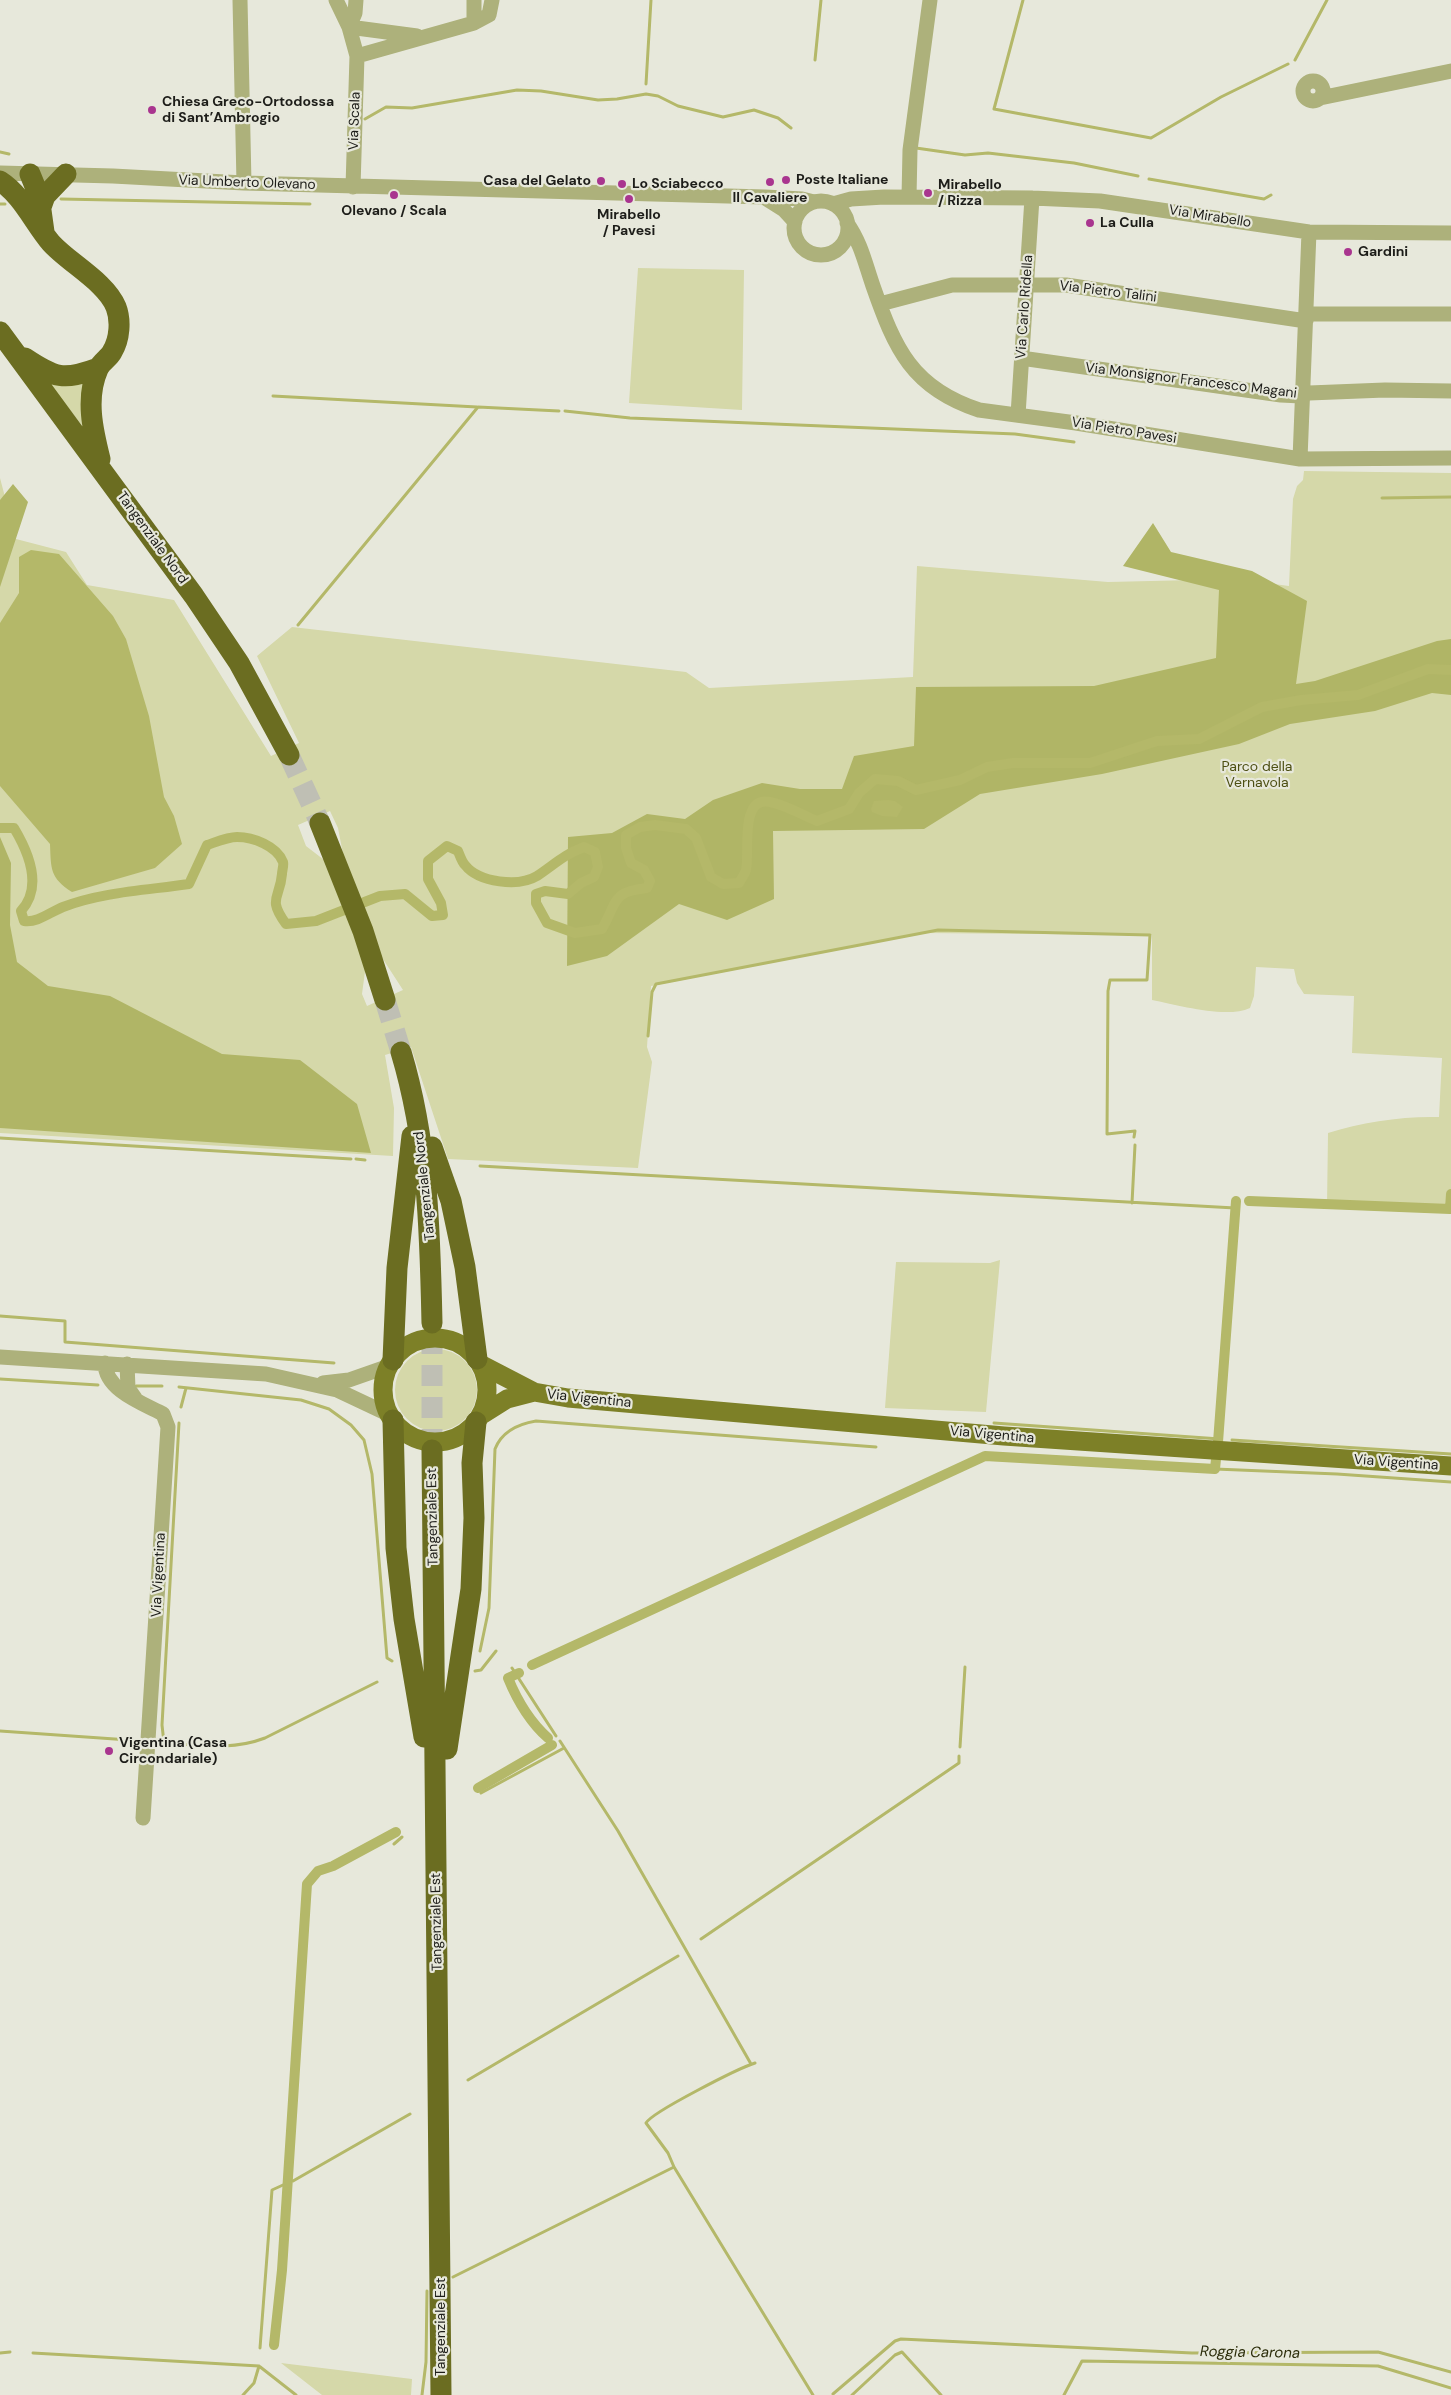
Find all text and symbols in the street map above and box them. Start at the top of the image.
street label: Via Scala [346,91,364,151]
place label: Chiesa Greco-Ortodossa di Sant’Ambrogio [162,94,334,126]
marker: Chiesa Greco-Ortodossa di Sant’Ambrogio [146,104,158,116]
street label: Via Umberto Olevano [178,172,316,194]
place label: Poste Italiane [796,172,889,188]
place label: Casa del Gelato [483,173,591,189]
marker: Poste Italiane [780,174,792,186]
marker: Casa del Gelato [595,175,607,187]
place label: Lo Sciabecco [632,176,723,192]
marker: Il Cavaliere [764,176,776,188]
place label: Mirabello / Rizza [938,177,1002,210]
marker: Lo Sciabecco [616,178,628,190]
marker: Mirabello / Rizza [922,187,934,199]
marker: Olevano / Scala [388,189,400,201]
place label: Il Cavaliere [733,190,807,206]
marker: Mirabello / Pavesi [623,193,635,205]
street label: Via Mirabello [1168,202,1252,232]
place label: Olevano / Scala [341,203,447,219]
place label: Mirabello / Pavesi [597,207,661,240]
place label: La Culla [1100,215,1154,231]
marker: La Culla [1084,217,1096,229]
place label: Gardini [1358,244,1408,260]
marker: Gardini [1342,246,1354,258]
street label: Via Carlo Ridella [1013,254,1037,360]
street label: Via Pietro Talini [1058,278,1158,306]
street label: Via Monsignor Francesco Magani [1084,360,1298,402]
street label: Via Pietro Pavesi [1070,414,1178,448]
street label: Tangenziale Nord [113,489,191,587]
park label: Parco della Vernavola [1222,759,1292,792]
street label: Tangenziale Nord [411,1131,439,1241]
street label: Via Vigentina [546,1386,632,1412]
street label: Via Vigentina [949,1423,1035,1447]
street label: Via Vigentina [1353,1452,1439,1474]
street label: Tangenziale Est [424,1468,442,1566]
street label: Via Vigentina [148,1532,170,1618]
place label: Vigentina (Casa Circondariale) [119,1735,227,1768]
marker: Vigentina (Casa Circondariale) [103,1745,115,1757]
street label: Tangenziale Est [428,1873,446,1971]
street label: Tangenziale Est [433,2278,449,2376]
water label: Roggia Carona [1200,2343,1300,2363]

